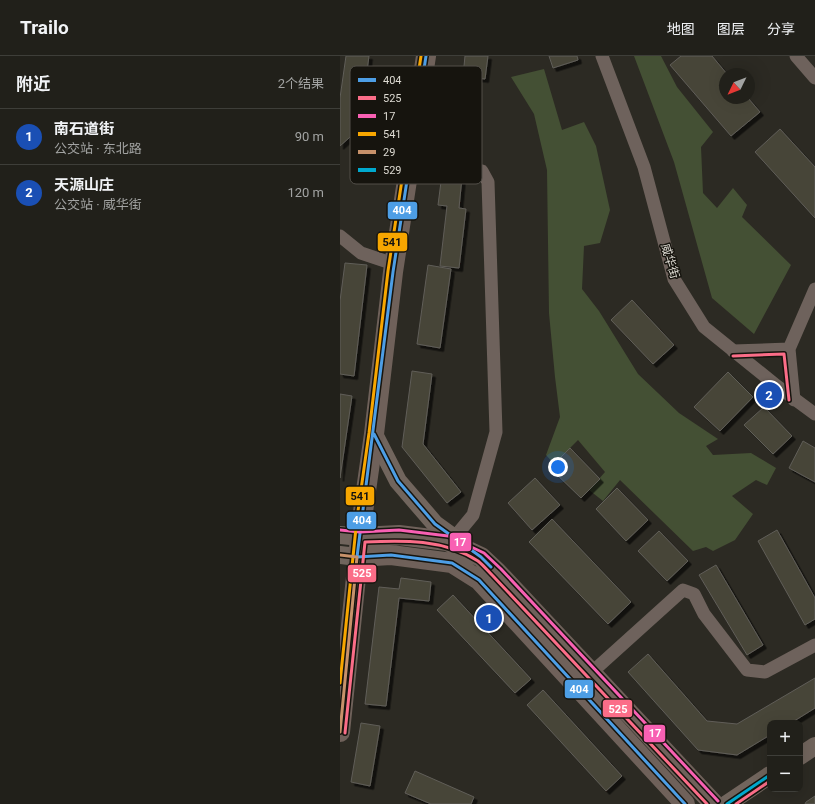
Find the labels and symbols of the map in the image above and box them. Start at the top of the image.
legend [350,66,482,184]
north arrow [719,68,755,104]
text: 404 [383,74,402,87]
text: 525 [383,92,402,105]
text: 17 [383,110,395,123]
text: 541 [383,128,402,141]
text: 29 [383,146,395,159]
text: 529 [383,164,402,177]
line badge: 404 [387,201,418,220]
text: 404 [393,204,412,217]
line badge: 541 [377,232,408,252]
text: 541 [383,236,401,249]
street label: 威华街 [658,242,682,280]
pin: 2 [756,380,782,410]
your location [548,457,568,477]
line badge: 541 [345,486,375,506]
text: 541 [351,490,369,503]
line badge: 404 [346,511,377,530]
text: 404 [353,514,372,527]
line badge: 17 [449,532,472,552]
text: 17 [454,536,466,549]
line badge: 525 [347,564,377,583]
text: 525 [353,567,371,580]
pin: 1 [476,603,502,633]
line badge: 404 [564,679,594,699]
text: 404 [570,683,589,696]
line badge: 525 [602,699,633,718]
text: 525 [609,703,627,716]
line badge: 17 [643,724,666,743]
text: 17 [649,727,661,740]

